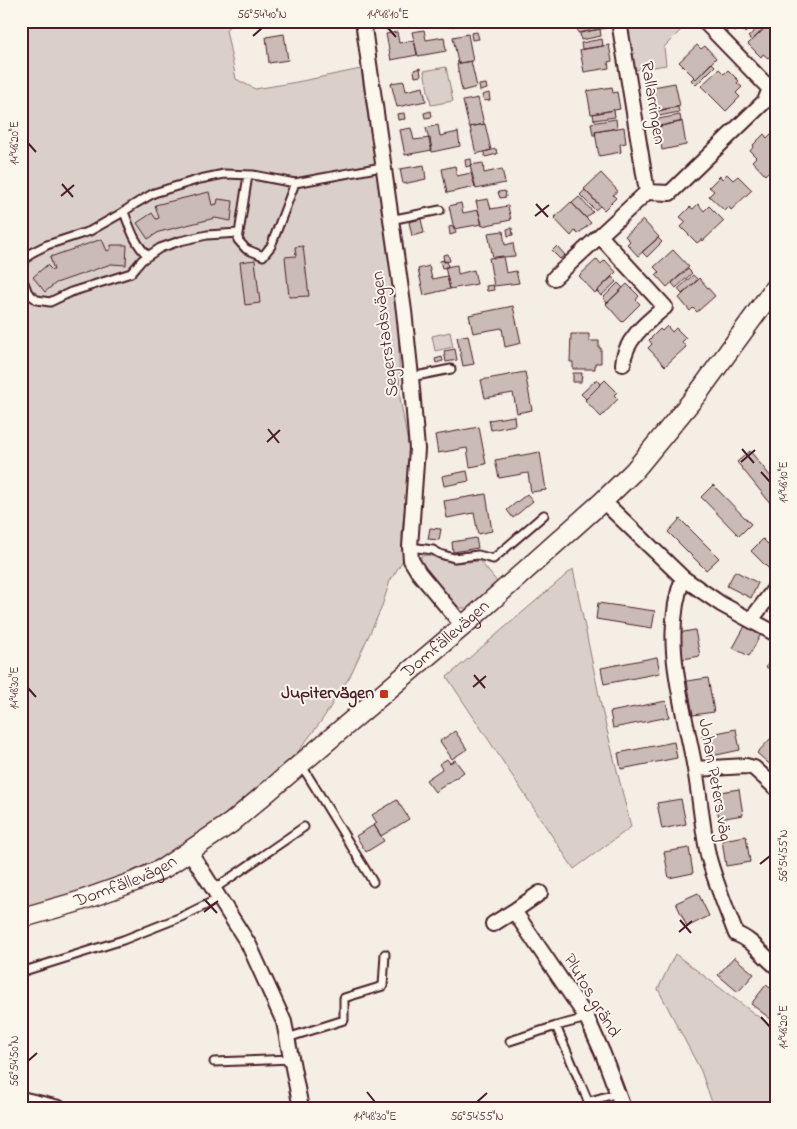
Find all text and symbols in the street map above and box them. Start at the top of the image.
text: 56°54'40"N [237,6,287,24]
text: 14°48'10"E [367,6,409,24]
street label: Rallarringen [632,60,671,147]
text: 14°48'20"E [6,121,24,165]
street label: Segerstadsvägen [365,269,408,398]
text: 14°48'10"E [775,461,793,503]
street label: Domfällevägen [396,594,496,686]
text: 14°48'30"E [6,667,24,709]
place label: Jupitervägen [281,681,374,708]
marker: Jupitervägen [378,688,390,700]
street label: Johan Peters väg [689,717,738,844]
text: 56°54'55"N [775,829,793,883]
street label: Domfällevägen [70,849,183,915]
street label: Plutos gränd [555,949,626,1043]
text: 14°48'20"E [775,1005,793,1049]
text: 56°54'50"N [6,1035,24,1087]
text: 14°48'30"E [354,1108,396,1126]
text: 56°54'55"N [450,1108,504,1126]

